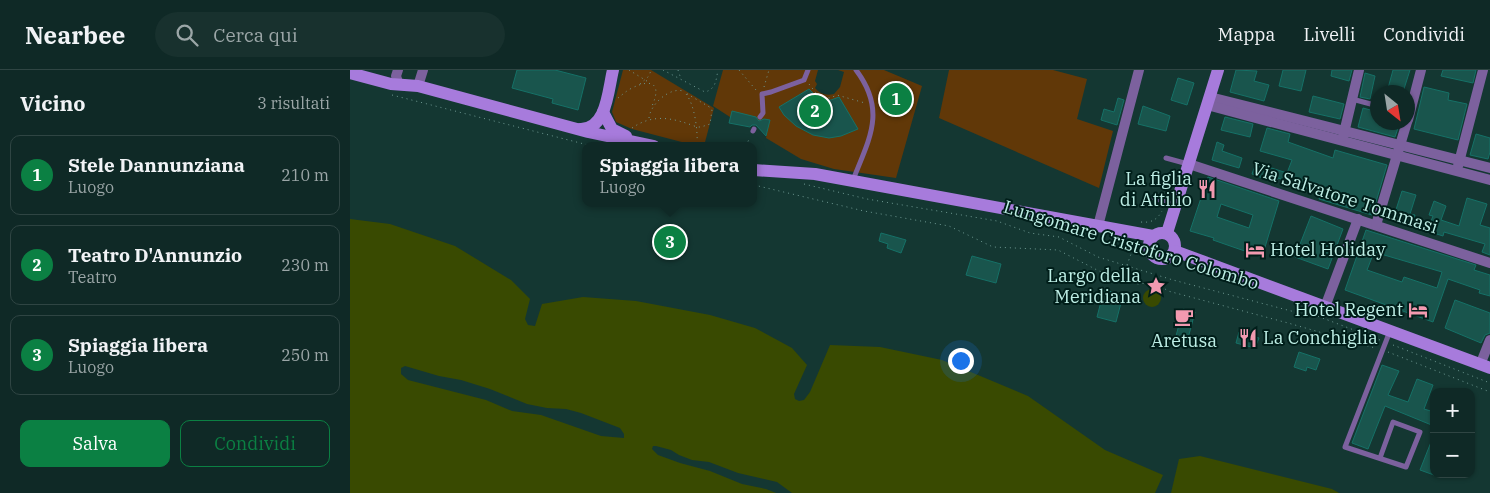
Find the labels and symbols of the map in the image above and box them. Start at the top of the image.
pin: 1 [880,80,912,118]
north arrow [1370,85,1415,130]
pin: 2 [799,92,831,130]
street label: Via Salvatore Tommasi [1249,157,1441,239]
place label: La figlia di Attilio [1120,167,1192,211]
restaurant icon: La figlia di Attilio [1196,178,1218,200]
street label: Lungomare Cristoforo Colombo [1001,195,1262,294]
pin: 3 [654,223,686,261]
place label: Hotel Holiday [1270,238,1386,261]
hotel icon: Hotel Holiday [1244,239,1266,261]
place label: Largo della Meridiana [1047,264,1141,308]
place icon: Largo della Meridiana [1145,275,1167,297]
place label: Hotel Regent [1294,298,1403,321]
hotel icon: Hotel Regent [1407,299,1429,321]
cafe icon: Aretusa [1173,306,1195,328]
place label: La Conchiglia [1263,326,1378,349]
restaurant icon: La Conchiglia [1237,327,1259,349]
place label: Aretusa [1151,329,1217,352]
your location [948,348,974,374]

